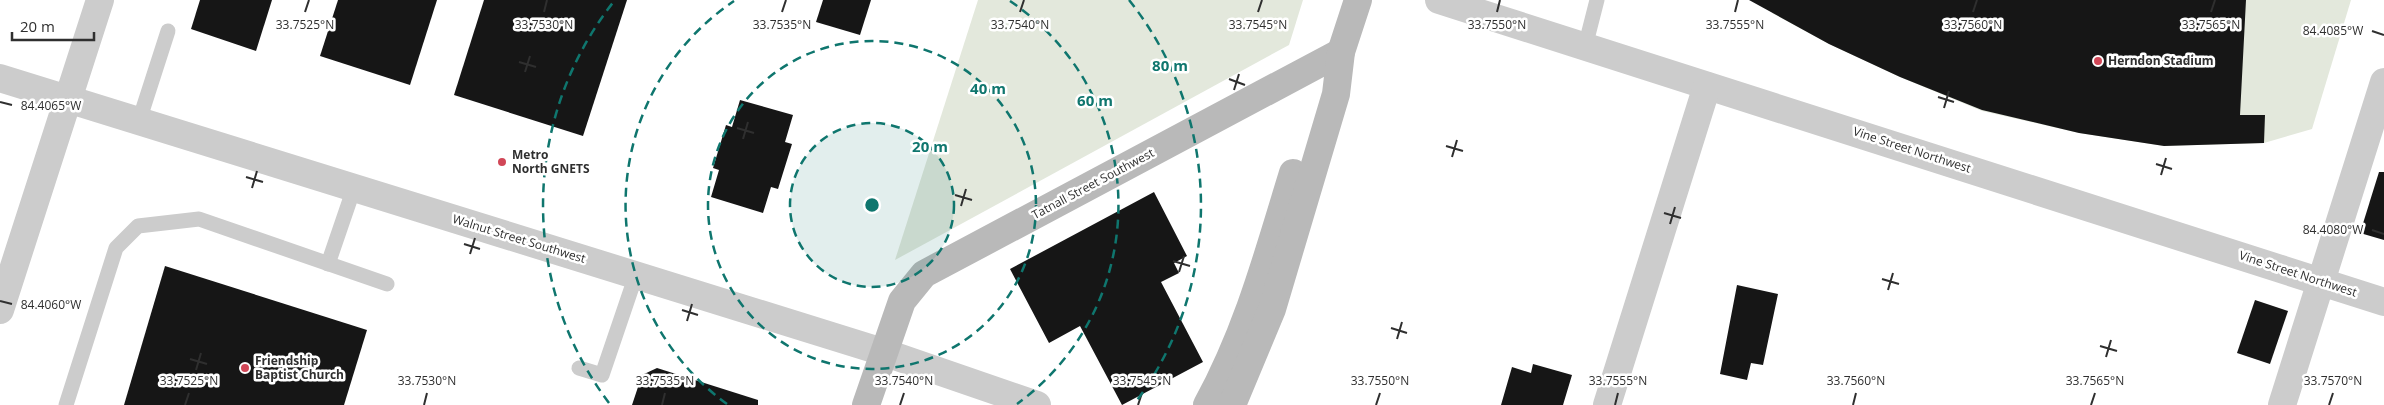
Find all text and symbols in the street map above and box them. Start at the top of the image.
scale bar [12,10,95,42]
text: 20 m [20,16,55,36]
text: 33.7525°N [276,16,334,33]
text: 33.7530°N [515,16,573,33]
text: 33.7535°N [753,16,811,33]
text: 33.7540°N [991,16,1049,33]
text: 33.7545°N [1229,16,1287,33]
text: 33.7550°N [1468,16,1526,33]
text: 33.7555°N [1706,16,1764,33]
text: 33.7560°N [1944,16,2002,33]
text: 33.7565°N [2182,16,2240,33]
text: 84.4085°W [2303,22,2363,39]
place label: Herndon Stadium [2108,52,2214,69]
text: 80 m [1152,55,1188,75]
marker: Herndon Stadium [2092,55,2104,67]
text: 40 m [970,78,1006,98]
text: 60 m [1077,90,1113,110]
text: 84.4065°W [21,97,81,114]
street label: Vine Street Northwest [1851,122,1973,177]
text: 20 m [912,136,948,156]
street label: Tatnall Street Southwest [1029,144,1157,223]
place label: Metro North GNETS [512,146,590,177]
marker: Metro North GNETS [496,156,508,168]
centre of rings [863,196,881,214]
street label: Walnut Street Southwest [451,210,588,267]
text: 84.4080°W [2303,221,2363,238]
street label: Vine Street Northwest [2237,246,2359,301]
text: 84.4060°W [21,296,81,313]
place label: Friendship Baptist Church [255,352,344,383]
marker: Friendship Baptist Church [239,362,251,374]
text: 33.7525°N [160,372,218,389]
text: 33.7530°N [398,372,456,389]
text: 33.7535°N [636,372,694,389]
text: 33.7540°N [875,372,933,389]
text: 33.7545°N [1113,372,1171,389]
text: 33.7550°N [1351,372,1409,389]
text: 33.7555°N [1589,372,1647,389]
text: 33.7560°N [1827,372,1885,389]
text: 33.7565°N [2066,372,2124,389]
text: 33.7570°N [2304,372,2362,389]

